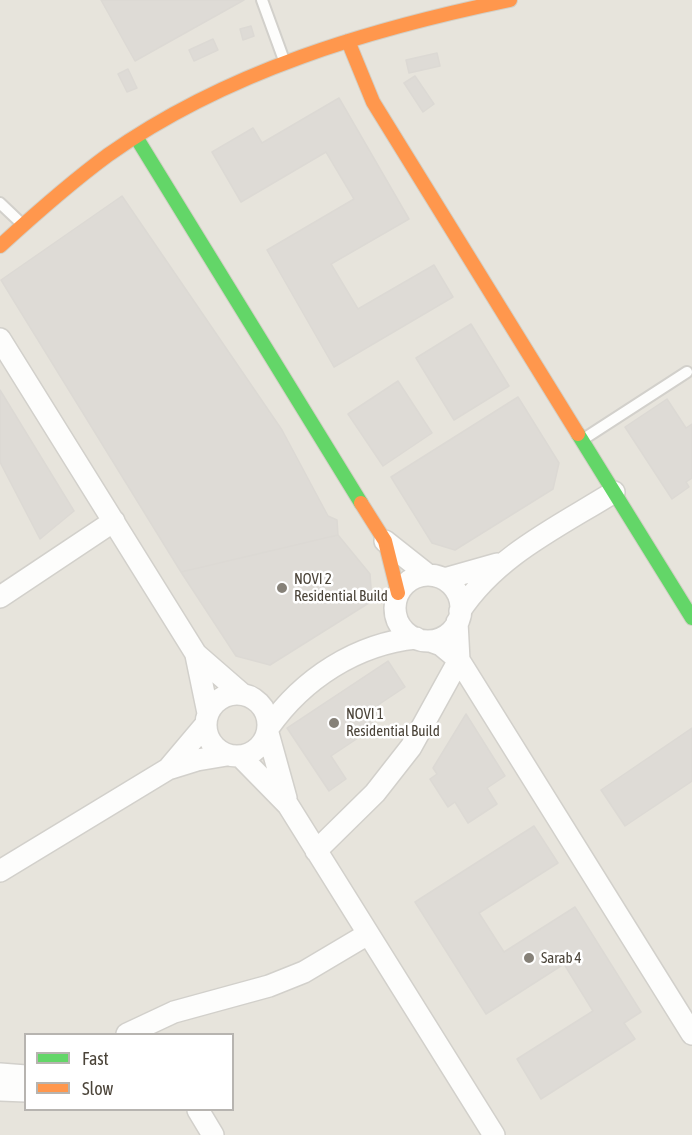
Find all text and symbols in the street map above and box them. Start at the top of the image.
place label: NOVI 2 Residential Build [294,570,388,605]
marker: NOVI 2 Residential Build [275,581,289,595]
place label: NOVI 1 Residential Build [346,705,440,740]
marker: NOVI 1 Residential Build [327,716,341,730]
place label: Sarab 4 [541,949,582,967]
marker: Sarab 4 [522,951,536,965]
legend [24,1033,234,1111]
text: Fast [82,1048,109,1069]
text: Slow [82,1078,113,1099]

